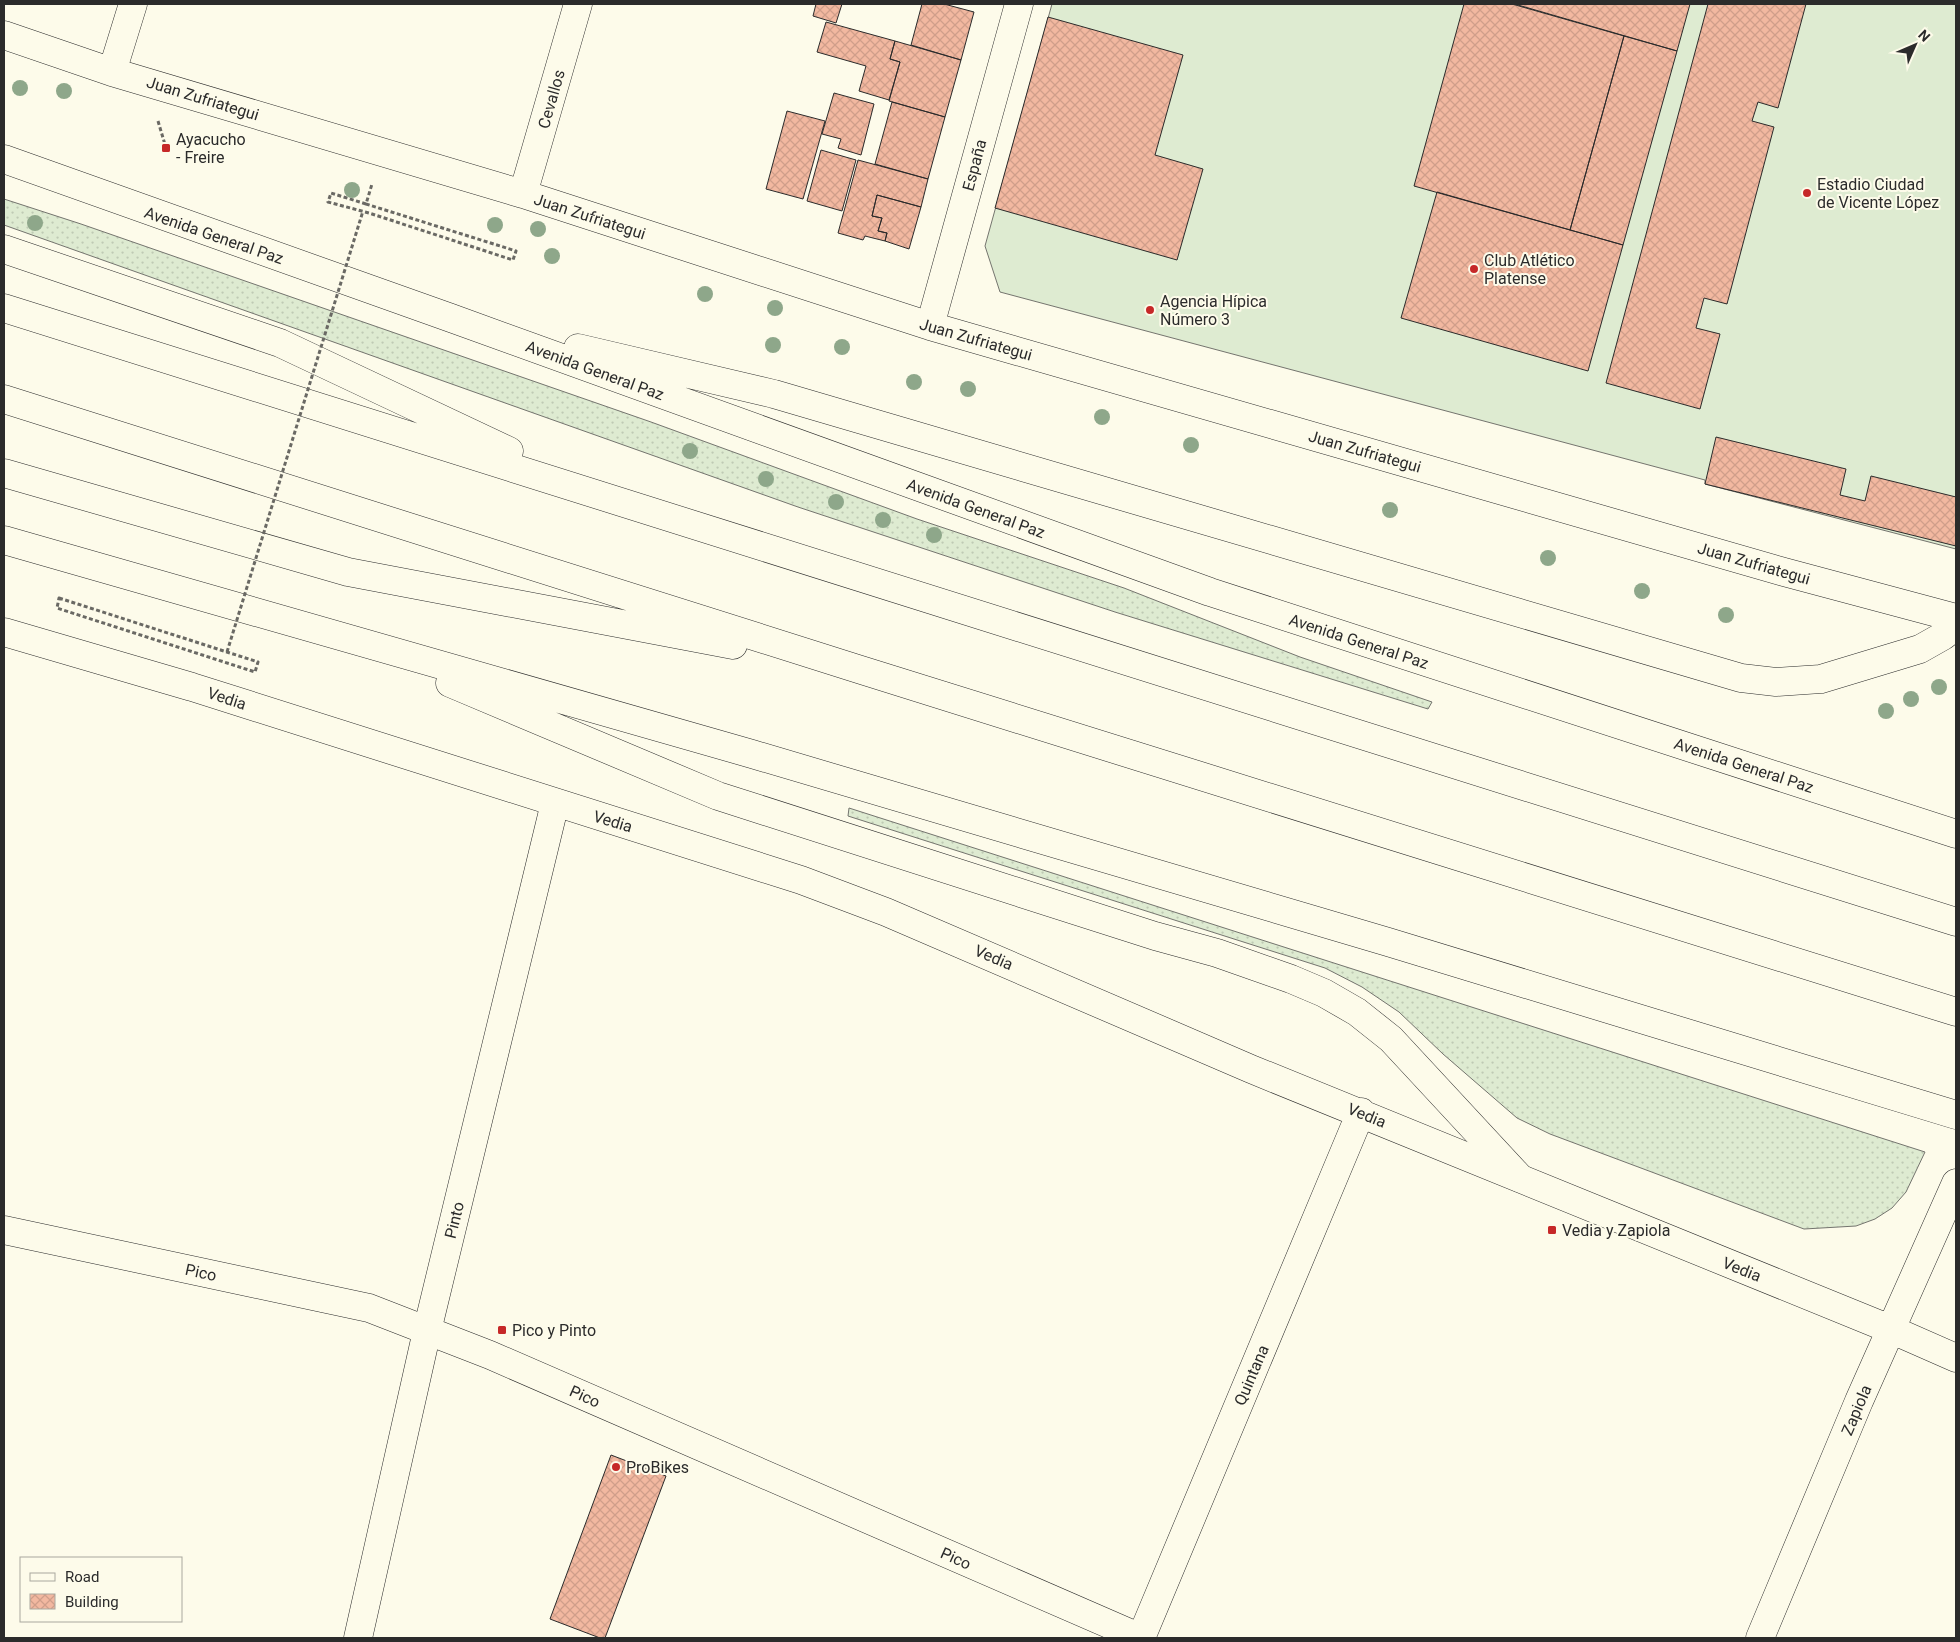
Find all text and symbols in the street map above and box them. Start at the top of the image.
north arrow [1890,20,1940,70]
text: N [1915,27,1933,45]
street label: Cevallos [534,68,569,131]
street label: Juan Zufriategui [144,72,261,125]
place label: Ayacucho - Freire [176,130,246,167]
street label: España [959,137,990,193]
marker: Ayacucho - Freire [160,142,172,154]
place label: Estadio Ciudad de Vicente López [1817,175,1939,212]
marker: Estadio Ciudad de Vicente López [1801,187,1813,199]
street label: Juan Zufriategui [532,189,648,243]
street label: Avenida General Paz [142,203,286,268]
place label: Club Atlético Platense [1484,251,1575,288]
marker: Club Atlético Platense [1468,263,1480,275]
place label: Agencia Hípica Número 3 [1160,292,1267,329]
marker: Agencia Hípica Número 3 [1144,304,1156,316]
street label: Juan Zufriategui [917,314,1034,365]
street label: Avenida General Paz [523,337,667,404]
street label: Juan Zufriategui [1306,426,1423,477]
street label: Avenida General Paz [904,475,1048,542]
street label: Juan Zufriategui [1695,538,1812,589]
street label: Avenida General Paz [1287,610,1431,673]
street label: Vedia [205,683,249,714]
street label: Avenida General Paz [1672,734,1816,797]
street label: Vedia [591,807,635,836]
street label: Vedia [972,941,1016,974]
street label: Vedia [1345,1099,1389,1132]
street label: Pinto [441,1200,468,1240]
place label: Vedia y Zapiola [1562,1221,1670,1240]
marker: Vedia y Zapiola [1546,1224,1558,1236]
street label: Vedia [1720,1253,1764,1286]
street label: Pico [184,1260,218,1285]
place label: Pico y Pinto [512,1321,596,1340]
marker: Pico y Pinto [496,1324,508,1336]
street label: Quintana [1230,1342,1273,1408]
street label: Pico [567,1381,603,1412]
street label: Zapiola [1837,1382,1876,1438]
place label: ProBikes [626,1458,689,1477]
marker: ProBikes [610,1461,622,1473]
street label: Pico [938,1543,974,1574]
legend [20,1557,182,1622]
text: Road [65,1568,99,1586]
text: Building [65,1593,119,1611]

